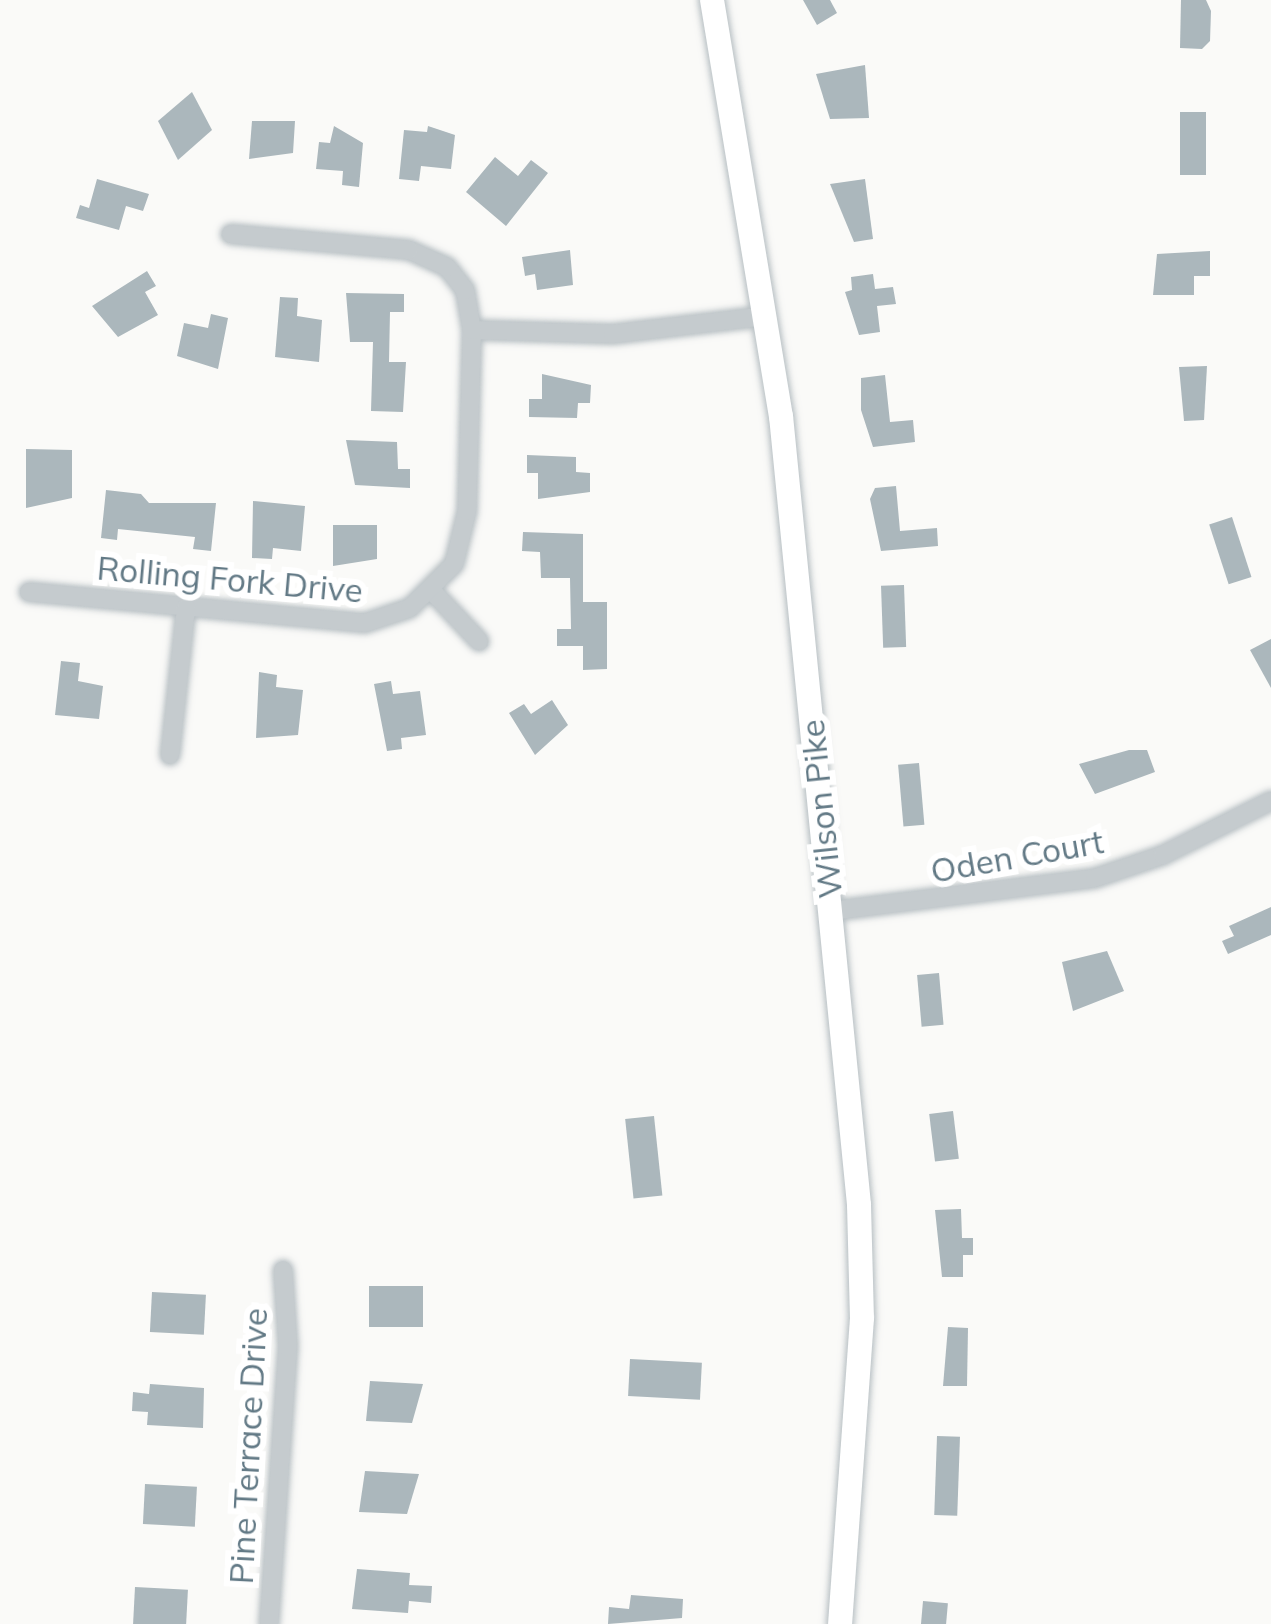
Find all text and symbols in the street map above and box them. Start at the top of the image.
street label: Rolling Fork Drive [95,548,365,610]
street label: Wilson Pike [792,718,850,900]
street label: Oden Court [927,821,1107,891]
street label: Pine Terrace Drive [221,1307,275,1585]

